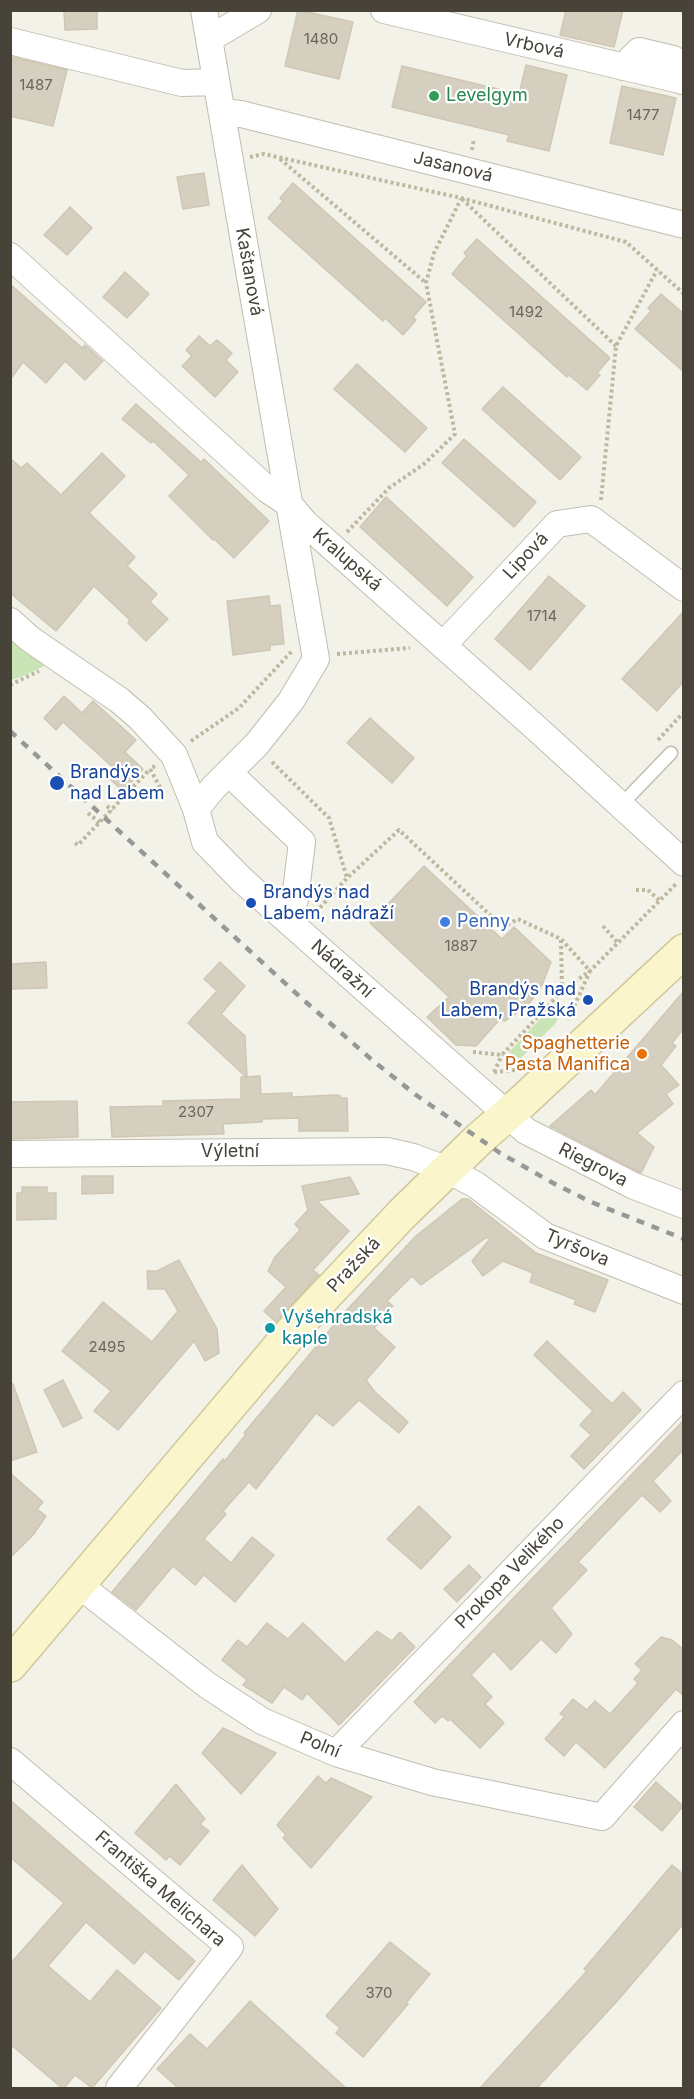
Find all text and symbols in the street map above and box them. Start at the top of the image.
street label: Vrbová [502,29,566,63]
house number: 1480 [304,30,338,48]
house number: 1487 [19,76,53,94]
place label: Levelgym [446,85,528,107]
marker: Levelgym [427,89,441,103]
house number: 1477 [626,106,660,124]
street label: Jasanová [411,147,495,187]
street label: Kaštanová [231,226,267,318]
house number: 1492 [509,303,543,321]
street label: Kralupská [308,524,386,596]
street label: Lipová [499,528,553,584]
house number: 1714 [527,607,557,625]
place label: Brandýs nad Labem [70,762,164,804]
marker: Brandýs nad Labem [48,774,66,792]
place label: Brandýs nad Labem, nádraží [263,882,394,924]
marker: Brandýs nad Labem, nádraží [244,896,258,910]
place label: Penny [457,911,510,933]
marker: Penny [438,915,452,929]
street label: Nádražní [306,935,378,1003]
house number: 1887 [444,937,478,955]
place label: Brandýs nad Labem, Pražská [440,979,576,1022]
marker: Brandýs nad Labem, Pražská [581,993,595,1007]
place label: Spaghetterie Pasta Manifica [505,1033,630,1076]
marker: Spaghetterie Pasta Manifica [635,1047,649,1061]
house number: 2307 [178,1103,214,1121]
street label: Riegrova [555,1138,631,1192]
street label: Výletní [201,1141,259,1163]
street label: Tyršova [542,1225,612,1271]
street label: Pražská [323,1233,385,1297]
place label: Vyšehradská kaple [282,1307,393,1350]
marker: Vyšehradská kaple [263,1321,277,1335]
house number: 2495 [88,1338,126,1356]
street label: Prokopa Velikého [451,1512,569,1634]
street label: Polní [297,1727,343,1763]
street label: Františka Melichara [90,1826,230,1952]
house number: 370 [366,1984,392,2002]

